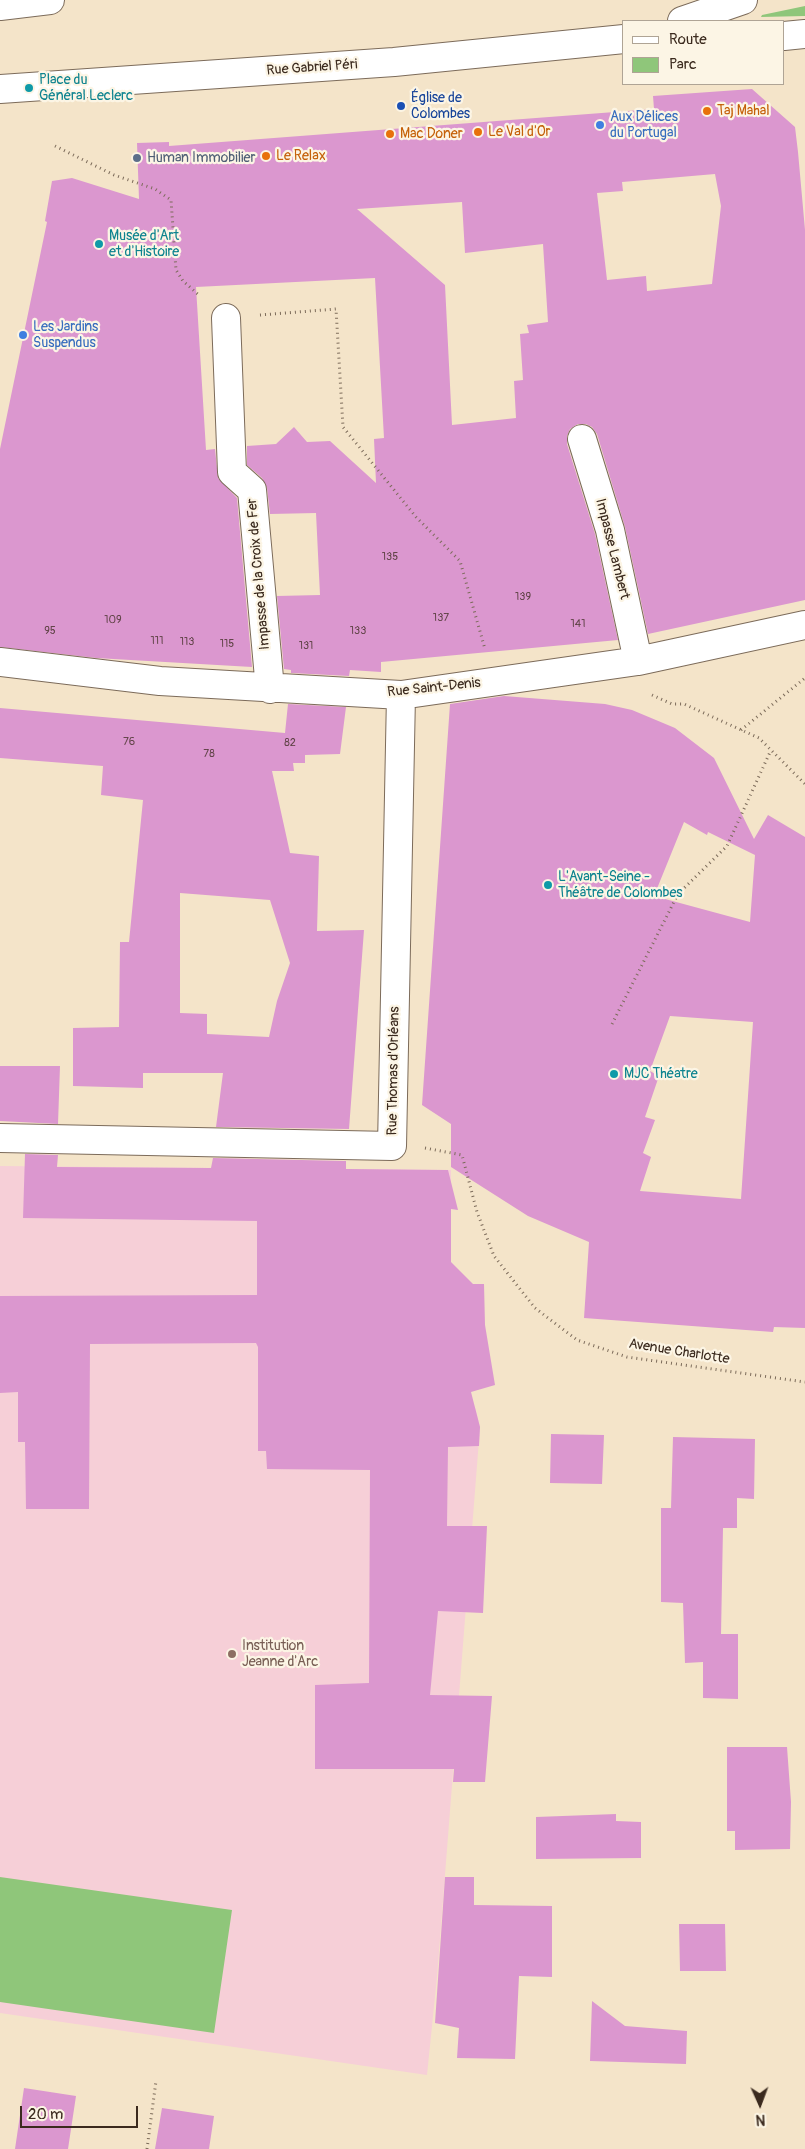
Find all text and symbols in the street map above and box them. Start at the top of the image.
legend [622,20,785,85]
text: Route [669,30,707,49]
text: Parc [669,55,697,74]
street label: Rue Gabriel Péri [266,56,358,80]
place label: Place du Général Leclerc [39,72,133,104]
marker: Place du Général Leclerc [23,82,35,94]
place label: Église de Colombes [411,90,470,122]
marker: Église de Colombes [395,100,407,112]
place label: Taj Mahal [717,103,770,119]
marker: Taj Mahal [701,105,713,117]
place label: Aux Délices du Portugal [610,109,678,142]
marker: Aux Délices du Portugal [594,119,606,131]
place label: Le Val d'Or [488,124,551,140]
place label: Mac Doner [400,126,463,142]
marker: Le Val d'Or [472,126,484,138]
marker: Mac Doner [384,128,396,140]
place label: Le Relax [276,148,326,164]
place label: Human Immobilier [147,150,255,166]
marker: Le Relax [260,150,272,162]
marker: Human Immobilier [131,152,143,164]
place label: Musée d'Art et d'Histoire [109,228,179,260]
marker: Musée d'Art et d'Histoire [93,238,105,250]
place label: Les Jardins Suspendus [33,319,98,352]
marker: Les Jardins Suspendus [17,329,29,341]
street label: Impasse Lambert [591,497,633,601]
street label: Impasse de la Croix de Fer [244,498,274,650]
house number: 135 [382,550,398,564]
house number: 139 [515,590,531,604]
house number: 137 [433,611,449,625]
house number: 109 [104,613,122,627]
house number: 141 [571,617,585,631]
house number: 95 [44,624,56,638]
house number: 133 [350,624,366,638]
house number: 111 [151,634,163,648]
house number: 113 [180,635,194,649]
house number: 115 [220,637,234,651]
house number: 131 [299,639,313,653]
street label: Rue Saint-Denis [387,675,481,701]
house number: 76 [123,735,135,749]
house number: 82 [284,736,296,750]
house number: 78 [203,747,215,761]
place label: L'Avant-Seine - Théâtre de Colombes [558,869,683,902]
marker: L'Avant-Seine - Théâtre de Colombes [542,879,554,891]
street label: Rue Thomas d'Orléans [384,1006,404,1136]
place label: MJC Théatre [624,1066,698,1082]
marker: MJC Théatre [608,1068,620,1080]
street label: Avenue Charlotte [627,1336,731,1368]
place label: Institution Jeanne d'Arc [242,1638,318,1670]
marker: Institution Jeanne d'Arc [226,1648,238,1660]
north arrow [735,2079,785,2129]
scale bar [22,2096,140,2128]
text: 20 m [28,2105,63,2124]
text: N [756,2111,766,2128]

